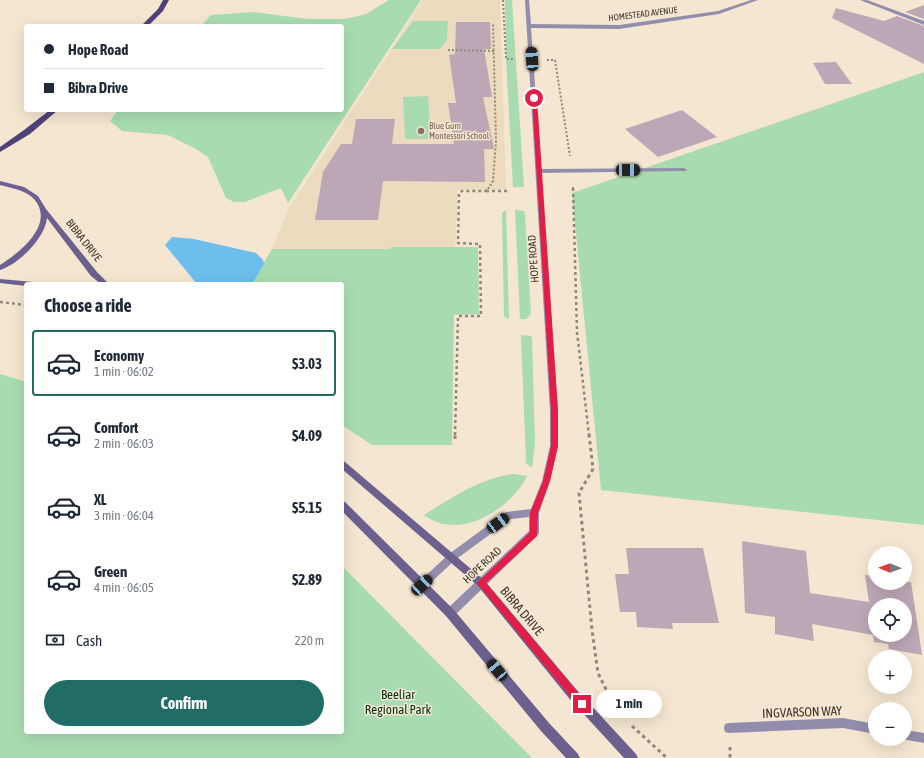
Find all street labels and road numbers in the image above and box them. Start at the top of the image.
street label: HOMESTEAD AVENUE [608,5,678,23]
street label: BIBRA DRIVE [64,217,104,264]
street label: HOPE ROAD [525,235,541,283]
street label: HOPE ROAD [460,544,504,586]
street label: BIBRA DRIVE [497,583,547,639]
street label: INGVARSON WAY [762,703,842,721]

